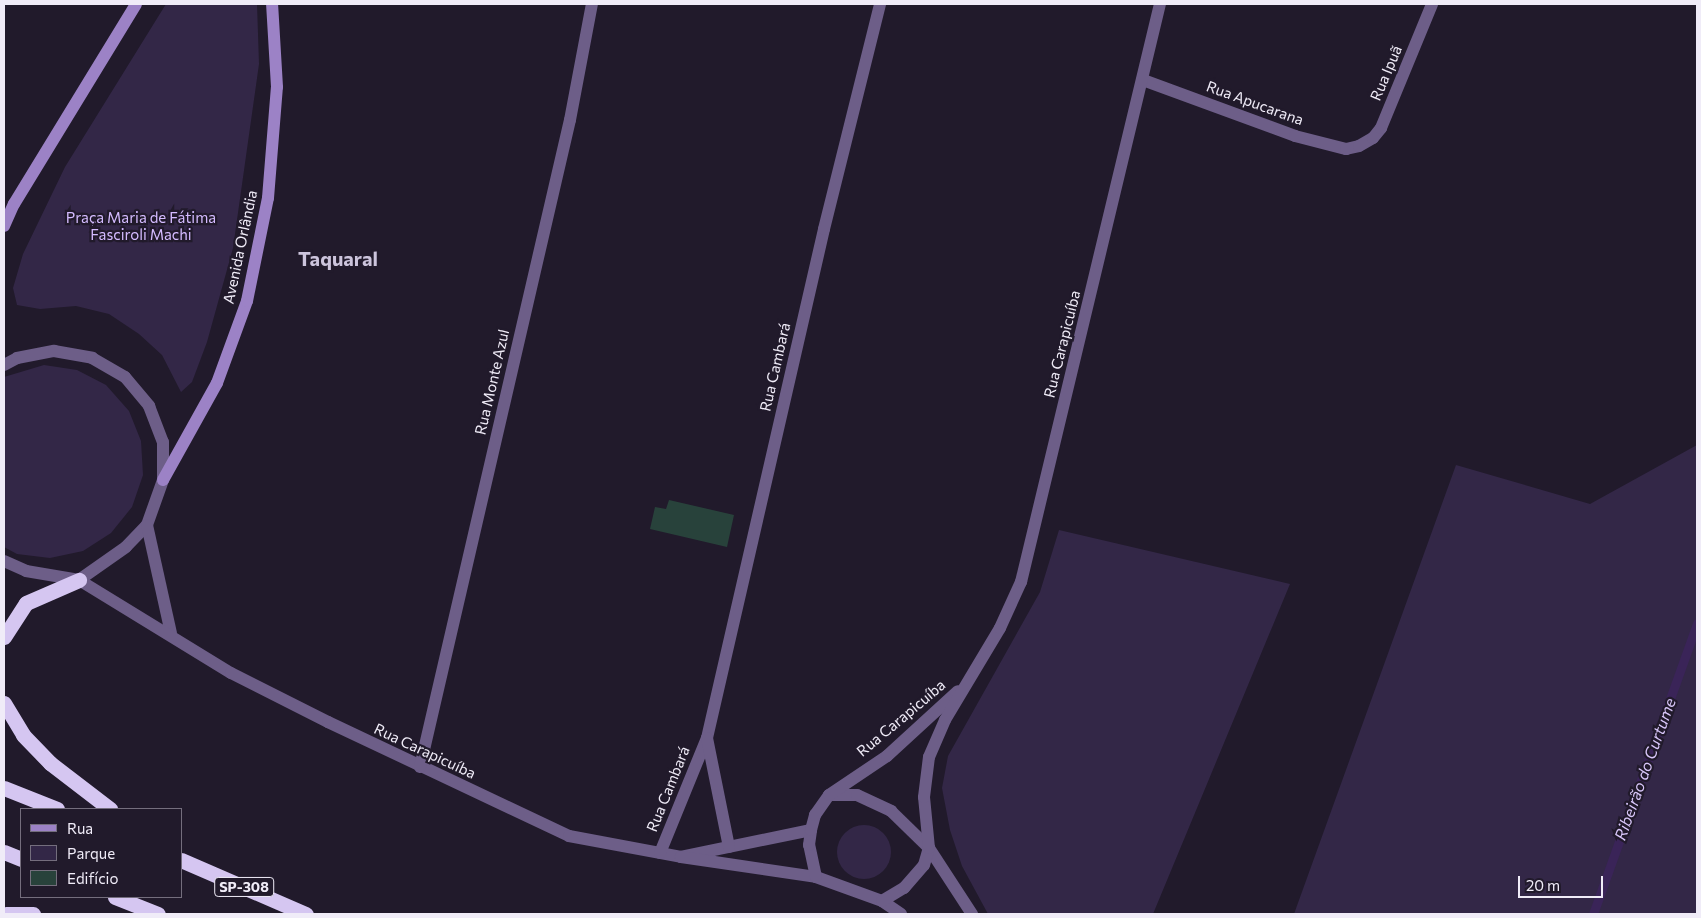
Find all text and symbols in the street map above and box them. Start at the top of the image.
street label: Rua Ipuã [1366,43,1406,103]
street label: Rua Apucarana [1204,77,1306,129]
street label: Avenida Orlândia [219,189,261,305]
park label: Praça Maria de Fátima Fasciroli Machi [66,208,216,243]
district label: Taquaral [298,246,378,270]
street label: Rua Carapicuíba [1040,288,1084,400]
street label: Rua Cambará [756,321,794,413]
street label: Rua Monte Azul [471,327,513,437]
street label: Rua Carapicuíba [853,676,949,760]
water label: Ribeirão do Curtume [1610,695,1680,843]
street label: Rua Carapicuíba [371,720,479,782]
street label: Rua Cambará [643,744,693,834]
legend [20,808,182,898]
text: Rua [67,819,93,837]
text: Parque [67,844,115,862]
scale bar [1521,866,1606,898]
text: Edifício [67,869,118,887]
road number: SP-308 [214,876,274,899]
text: 20 m [1526,876,1560,894]

